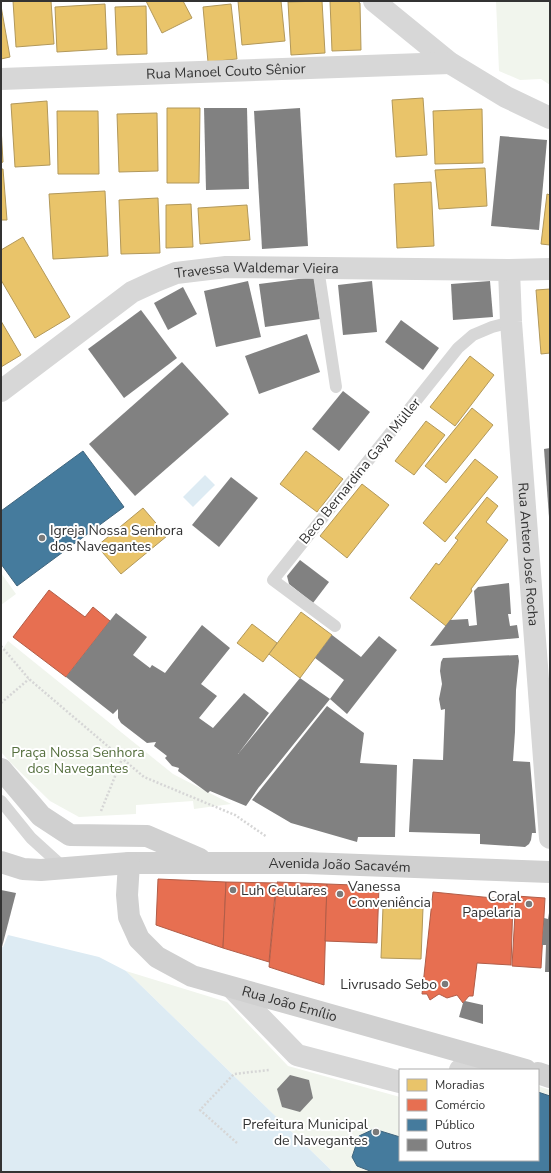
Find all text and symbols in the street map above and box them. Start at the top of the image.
street label: Rua Manoel Couto Sênior [146,59,306,83]
street label: Travessa Waldemar Vieira [173,257,339,283]
street label: Beco Bernardina Gaya Müller [295,394,425,548]
street label: Rua Antero José Rocha [514,482,543,627]
place label: Igreja Nossa Senhora dos Navegantes [50,521,183,556]
marker: Igreja Nossa Senhora dos Navegantes [37,533,47,543]
park label: Praça Nossa Senhora dos Navegantes [11,743,145,778]
street label: Avenida João Sacavém [268,853,411,876]
place label: Vanessa Conveniência [347,877,431,912]
place label: Luh Celulares [241,881,327,900]
marker: Luh Celulares [228,885,238,895]
place label: Coral Papelaria [462,887,522,922]
marker: Vanessa Conveniência [335,889,345,899]
marker: Coral Papelaria [524,899,534,909]
place label: Livrusado Sebo [340,975,437,994]
marker: Livrusado Sebo [440,979,450,989]
street label: Rua João Emílio [240,981,340,1026]
legend [399,1069,539,1161]
text: Moradias [435,1077,485,1093]
text: Comércio [435,1097,486,1113]
place label: Prefeitura Municipal de Navegantes [243,1115,369,1150]
text: Público [435,1117,475,1133]
marker: Prefeitura Municipal de Navegantes [371,1127,381,1137]
text: Outros [435,1137,472,1153]

